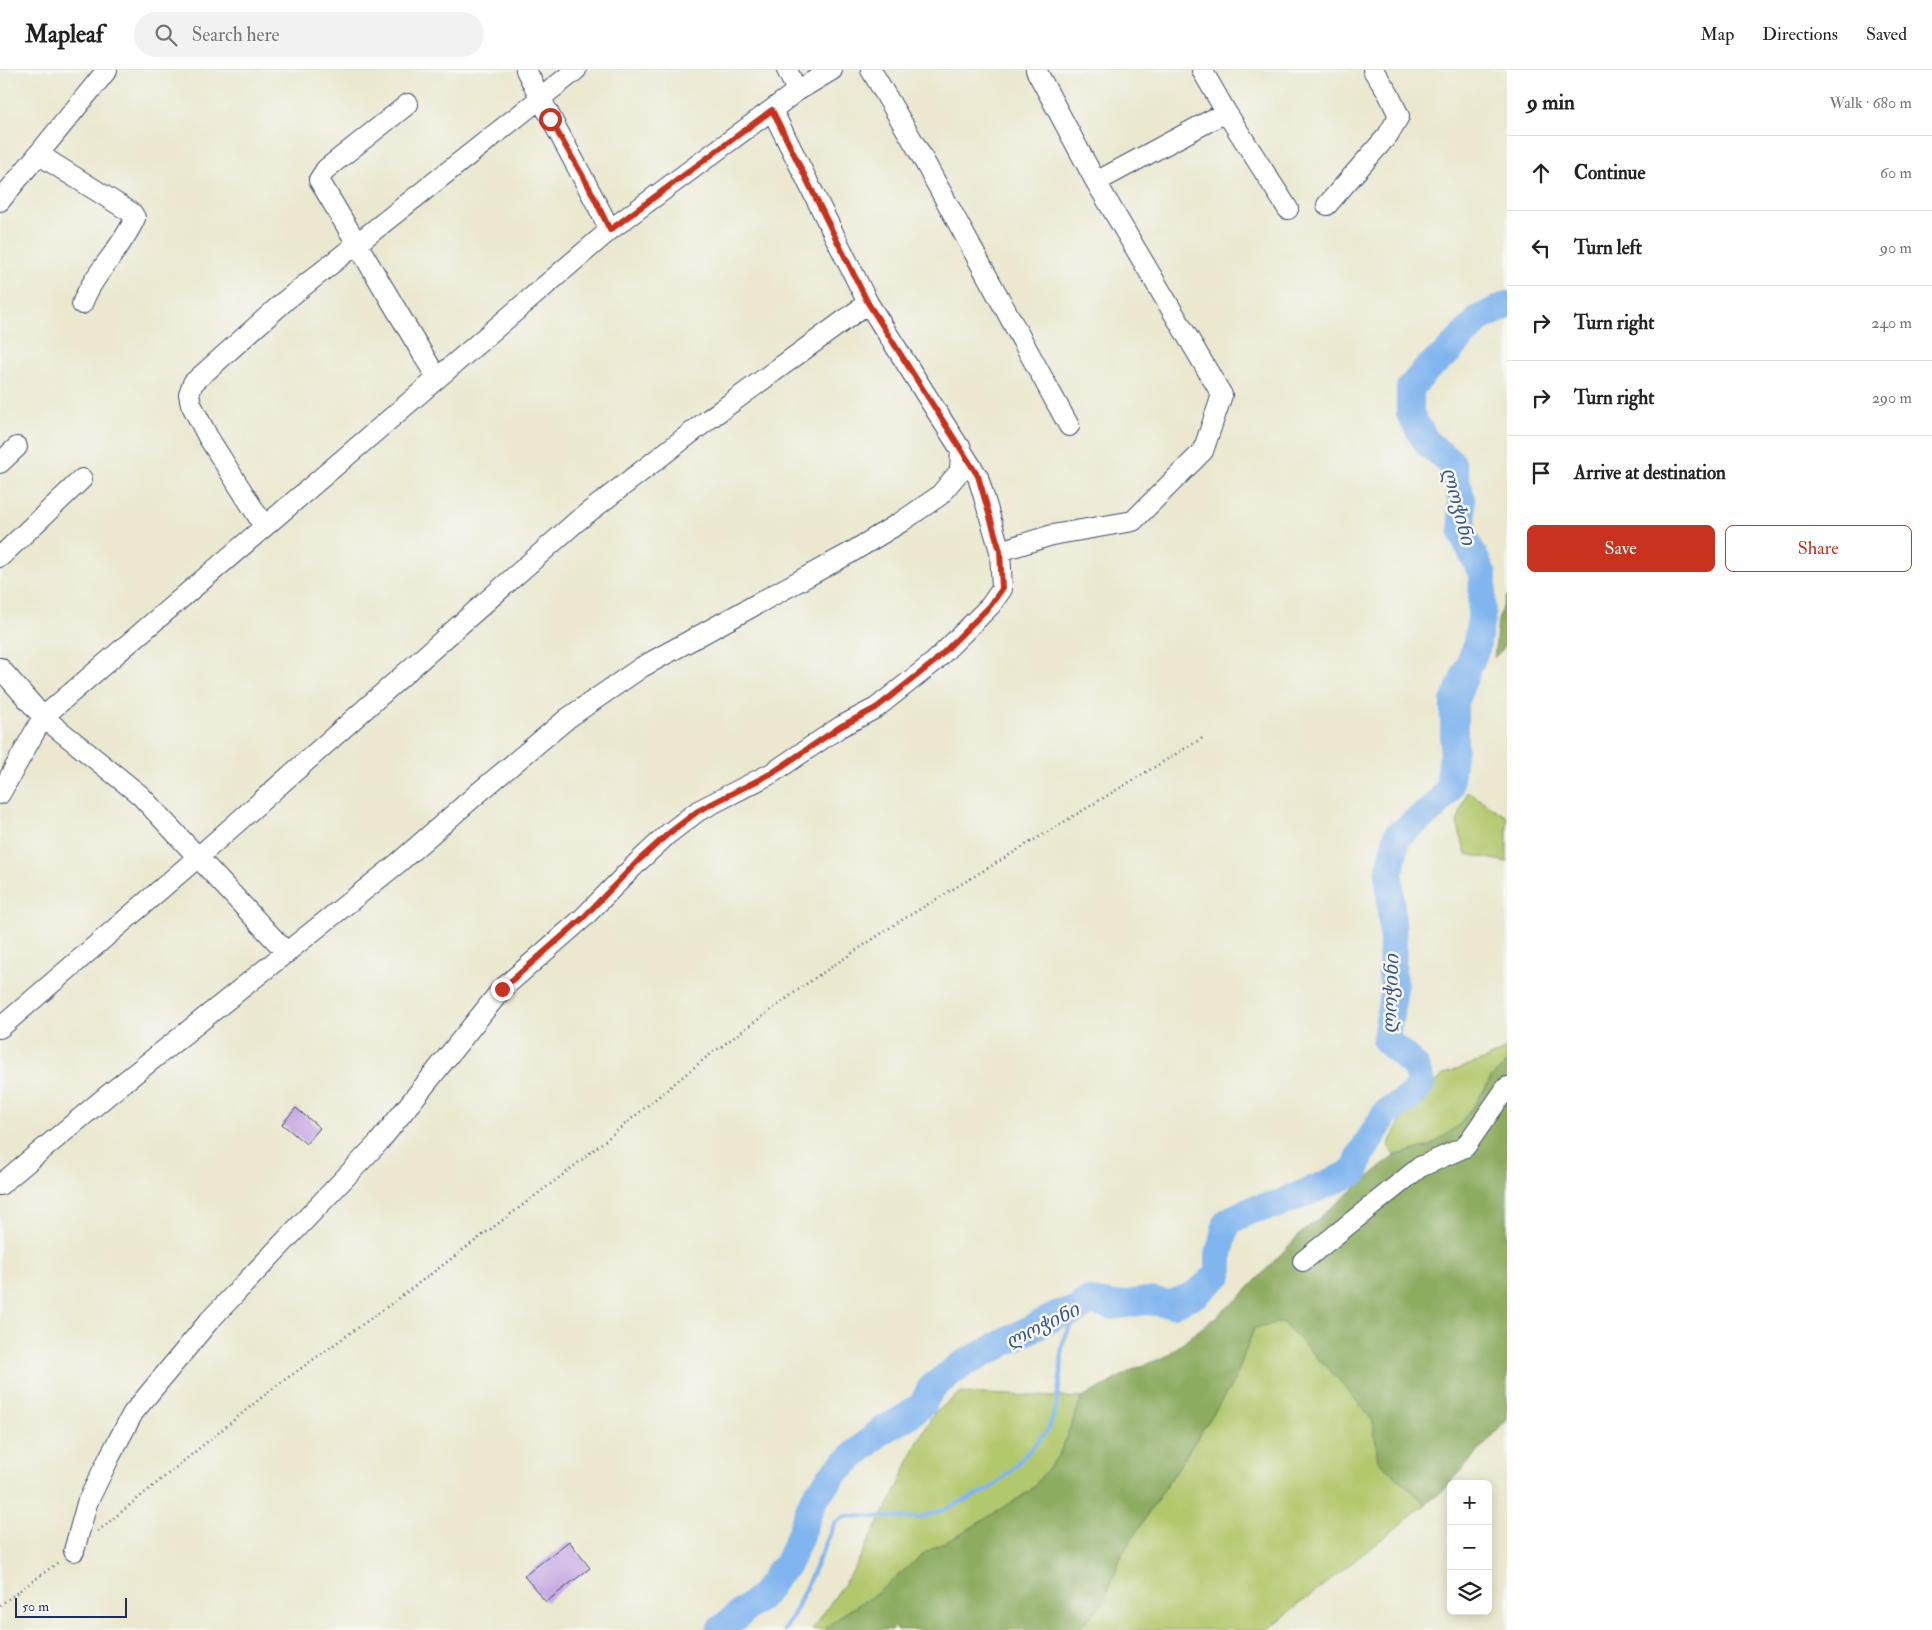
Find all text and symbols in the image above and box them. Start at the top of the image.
search box [134,12,484,57]
text: Mapleaf [25,19,104,50]
icon: search [152,21,180,49]
text: Search here [192,23,279,47]
text: Map [1701,23,1734,46]
text: Directions [1762,23,1838,46]
text: Saved [1866,23,1907,46]
text: 9 min [1527,89,1575,116]
text: Walk · 680 m [1829,93,1912,113]
route start [539,108,562,131]
icon: ahead [1527,159,1555,187]
text: Continue [1574,161,1645,185]
text: 60 m [1880,163,1912,183]
icon: left [1527,234,1555,262]
text: Turn left [1574,236,1642,260]
text: 90 m [1880,238,1912,258]
icon: right [1527,309,1555,337]
text: Turn right [1574,311,1654,335]
text: 240 m [1871,313,1912,333]
icon: right [1527,384,1555,412]
text: Turn right [1574,386,1654,410]
text: 290 m [1872,388,1912,408]
icon: arrive [1527,459,1555,487]
text: Arrive at destination [1574,461,1726,485]
water label: ლოჭინი [1436,465,1480,549]
button: Save [1527,525,1715,572]
button: Share [1725,525,1912,572]
water label: ლოჭინი [1378,953,1404,1034]
route end [491,978,514,1001]
water label: ლოჭინი [1002,1297,1084,1354]
map controls [1447,1480,1492,1615]
button: + [1447,1480,1492,1525]
button: − [1447,1525,1492,1570]
button: layers [1447,1570,1492,1615]
scale bar [15,1595,128,1618]
text: 50 m [22,1598,49,1615]

